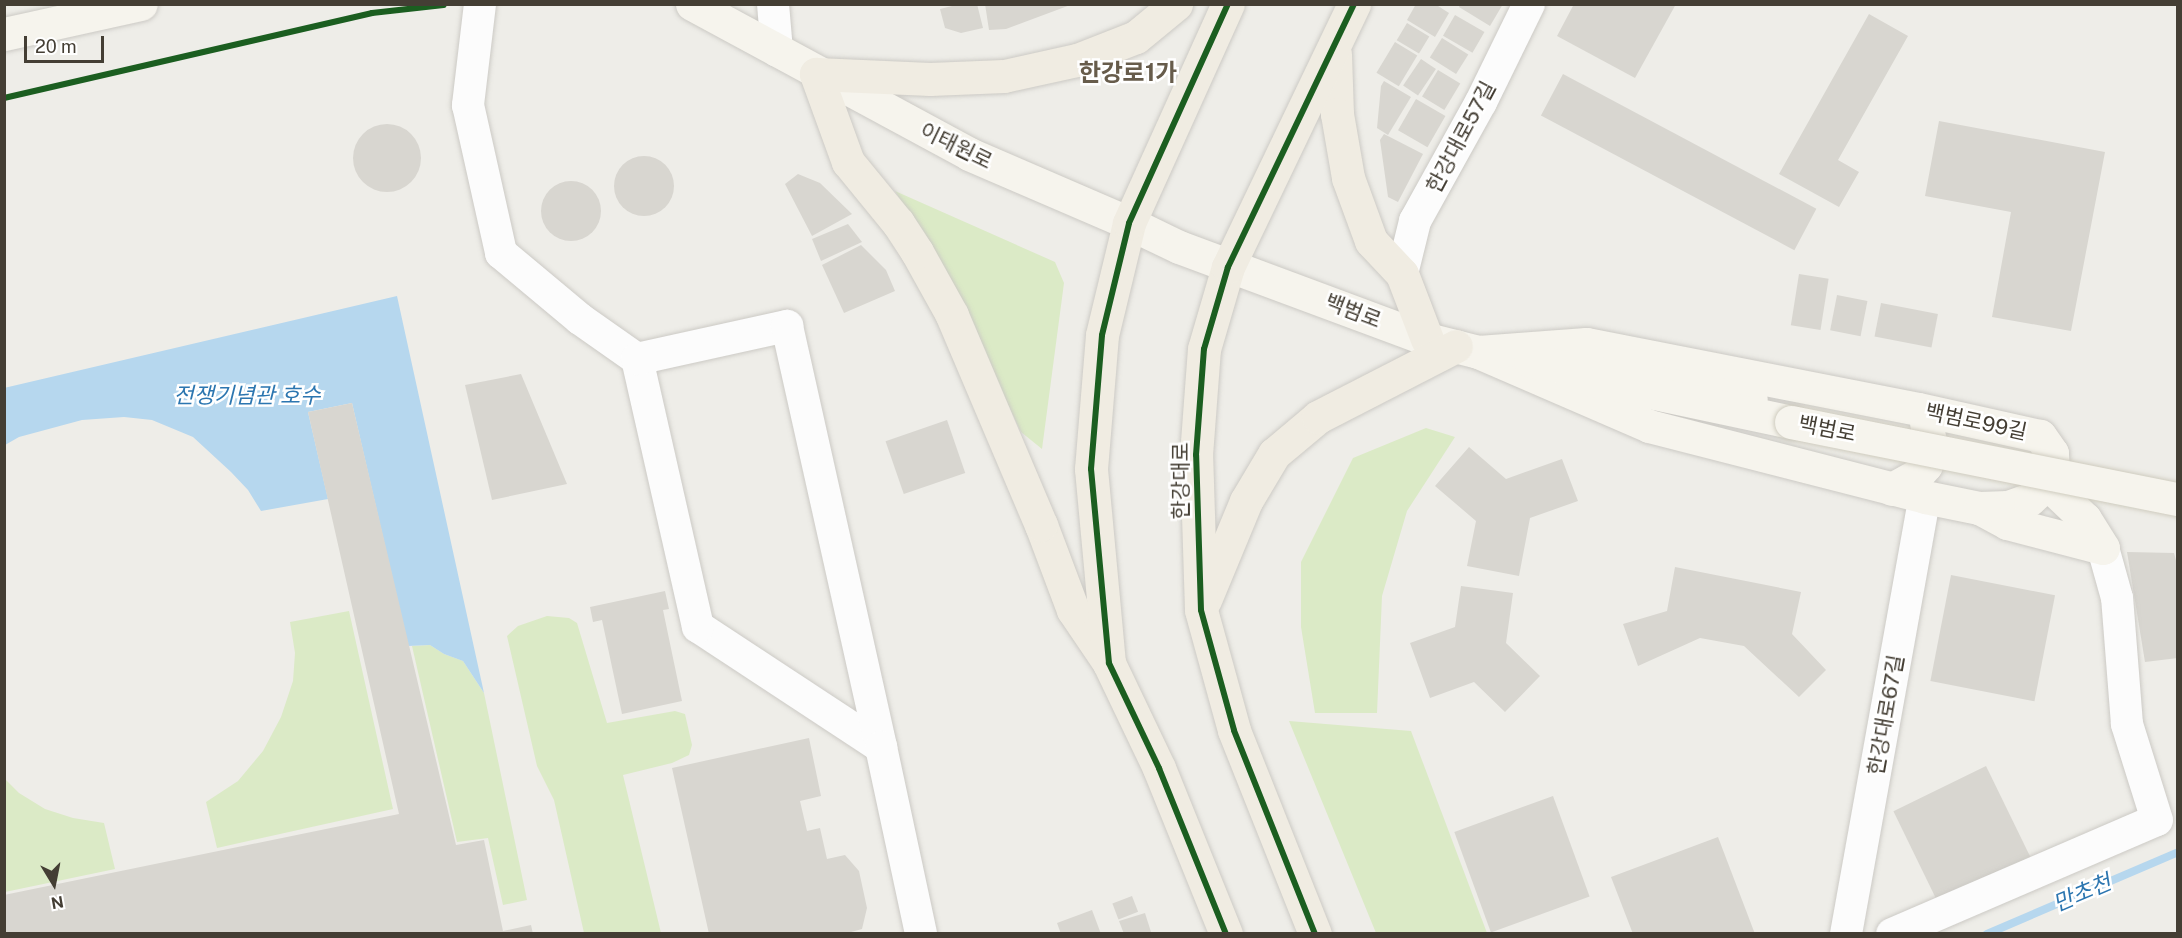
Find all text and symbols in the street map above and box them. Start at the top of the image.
scale bar [27,24,106,62]
text: 20 m [35,36,77,57]
district label: 한강로1가 [1079,59,1177,87]
street label: 한강대로57길 [1421,77,1501,197]
street label: 이태원로 [916,118,996,174]
street label: 백범로 [1321,289,1385,333]
water label: 전쟁기념관 호수 [173,383,321,409]
street label: 백범로99길 [1923,399,2029,445]
street label: 백범로 [1796,411,1858,447]
street label: 한강대로 [1168,442,1194,520]
street label: 한강대로67길 [1863,653,1909,777]
north arrow [24,854,84,914]
water label: 만초천 [2049,869,2115,917]
text: N [49,892,65,913]

